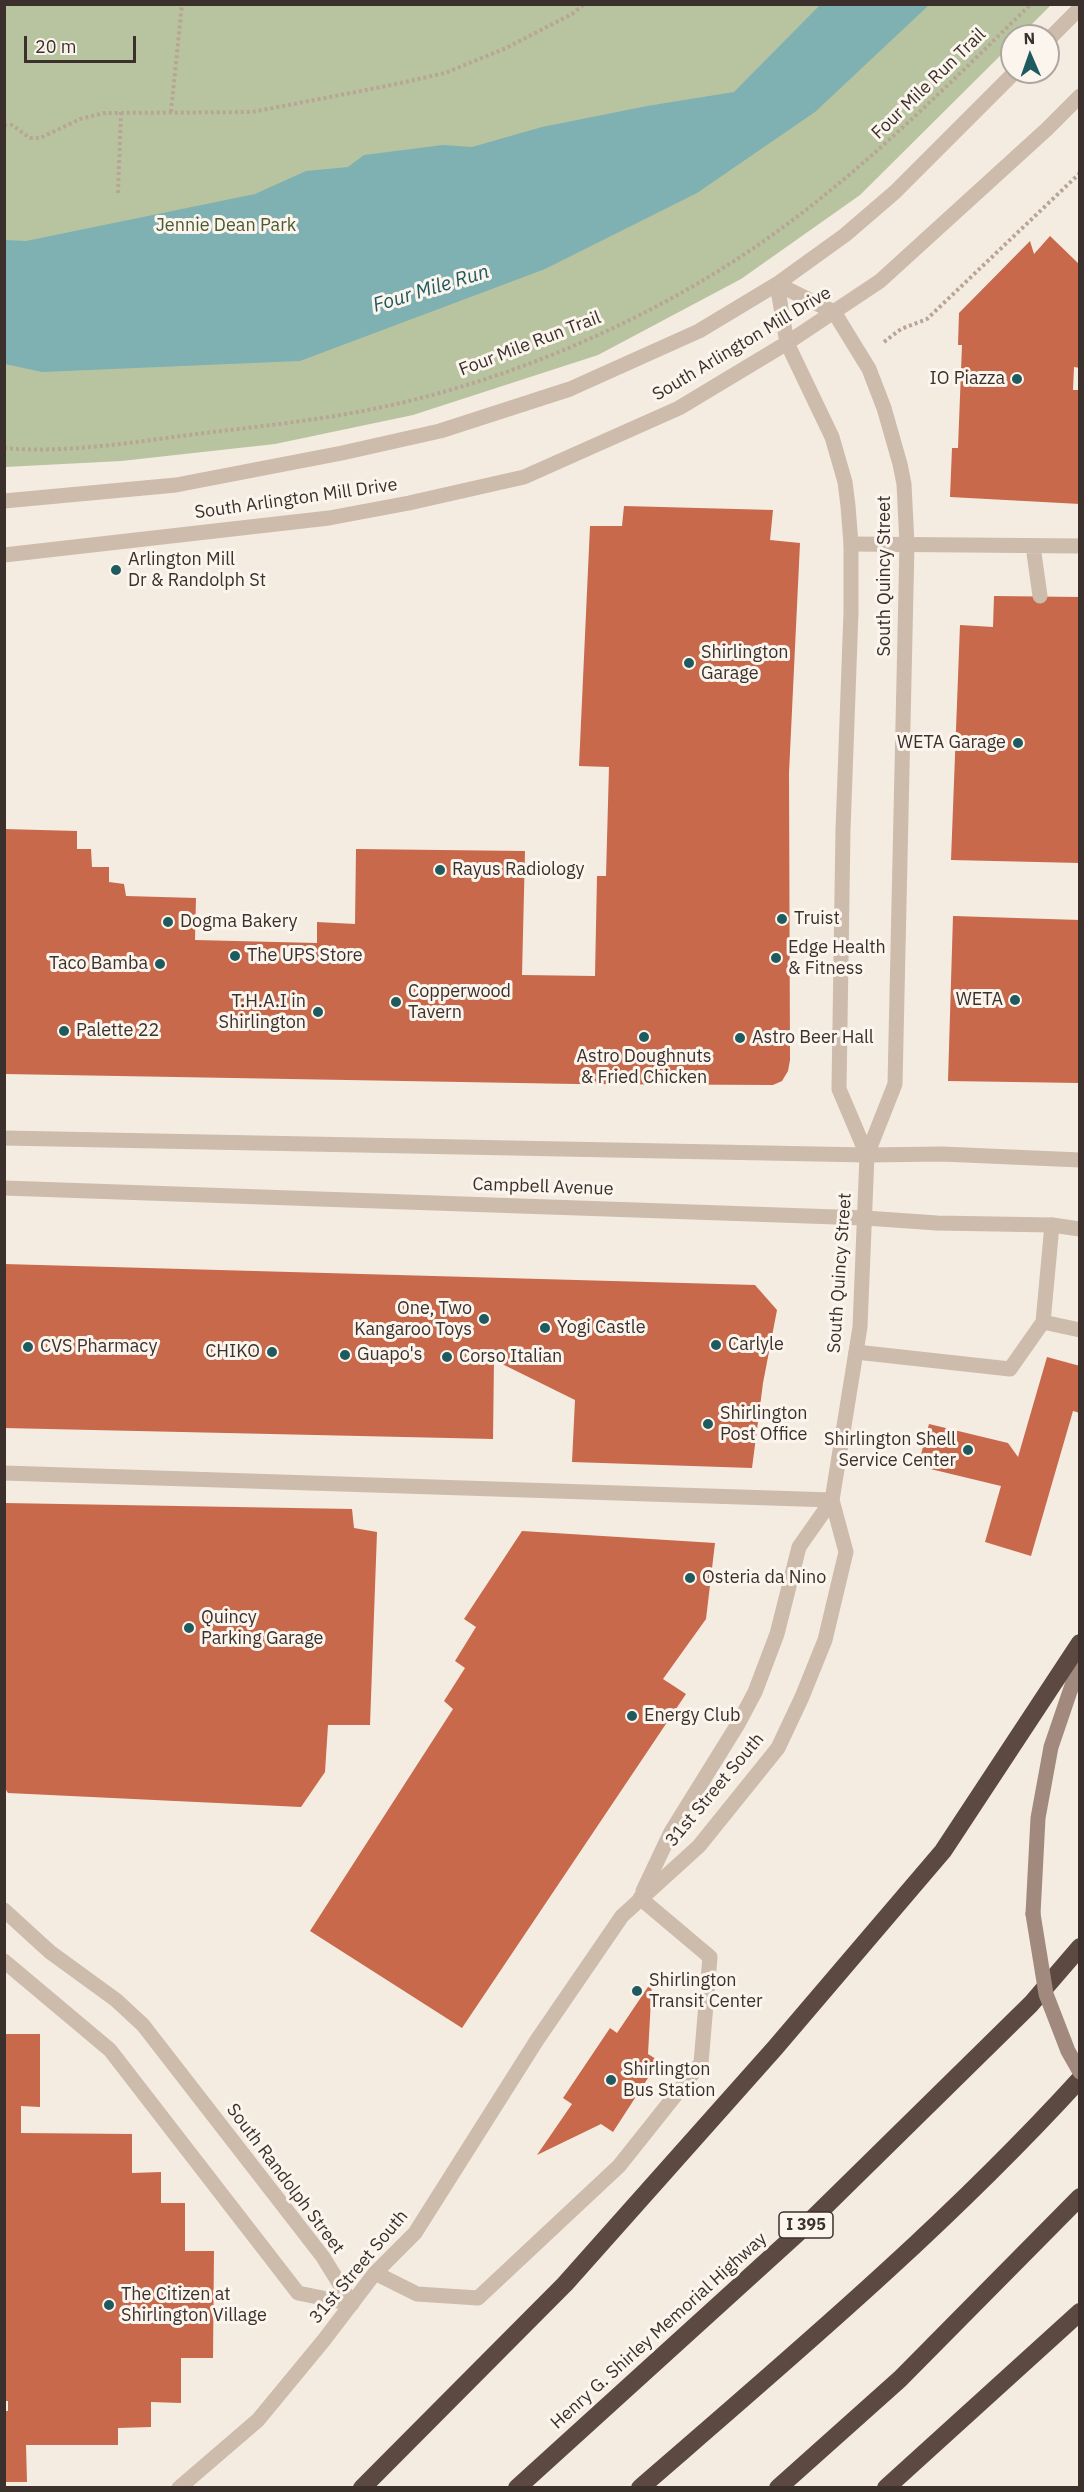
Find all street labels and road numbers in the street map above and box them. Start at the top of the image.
street label: Four Mile Run Trail [867,24,991,144]
street label: South Arlington Mill Drive [649,282,835,406]
street label: Four Mile Run Trail [456,307,604,381]
street label: South Arlington Mill Drive [193,474,399,524]
street label: South Quincy Street [874,496,896,656]
street label: Campbell Avenue [472,1174,614,1200]
street label: South Quincy Street [824,1192,856,1354]
street label: 31st Street South [661,1729,769,1851]
street label: South Randolph Street [221,2100,349,2258]
street label: 31st Street South [305,2206,413,2328]
road number: I 395 [779,2212,833,2238]
street label: Henry G. Shirley Memorial Highway [546,2228,772,2434]

